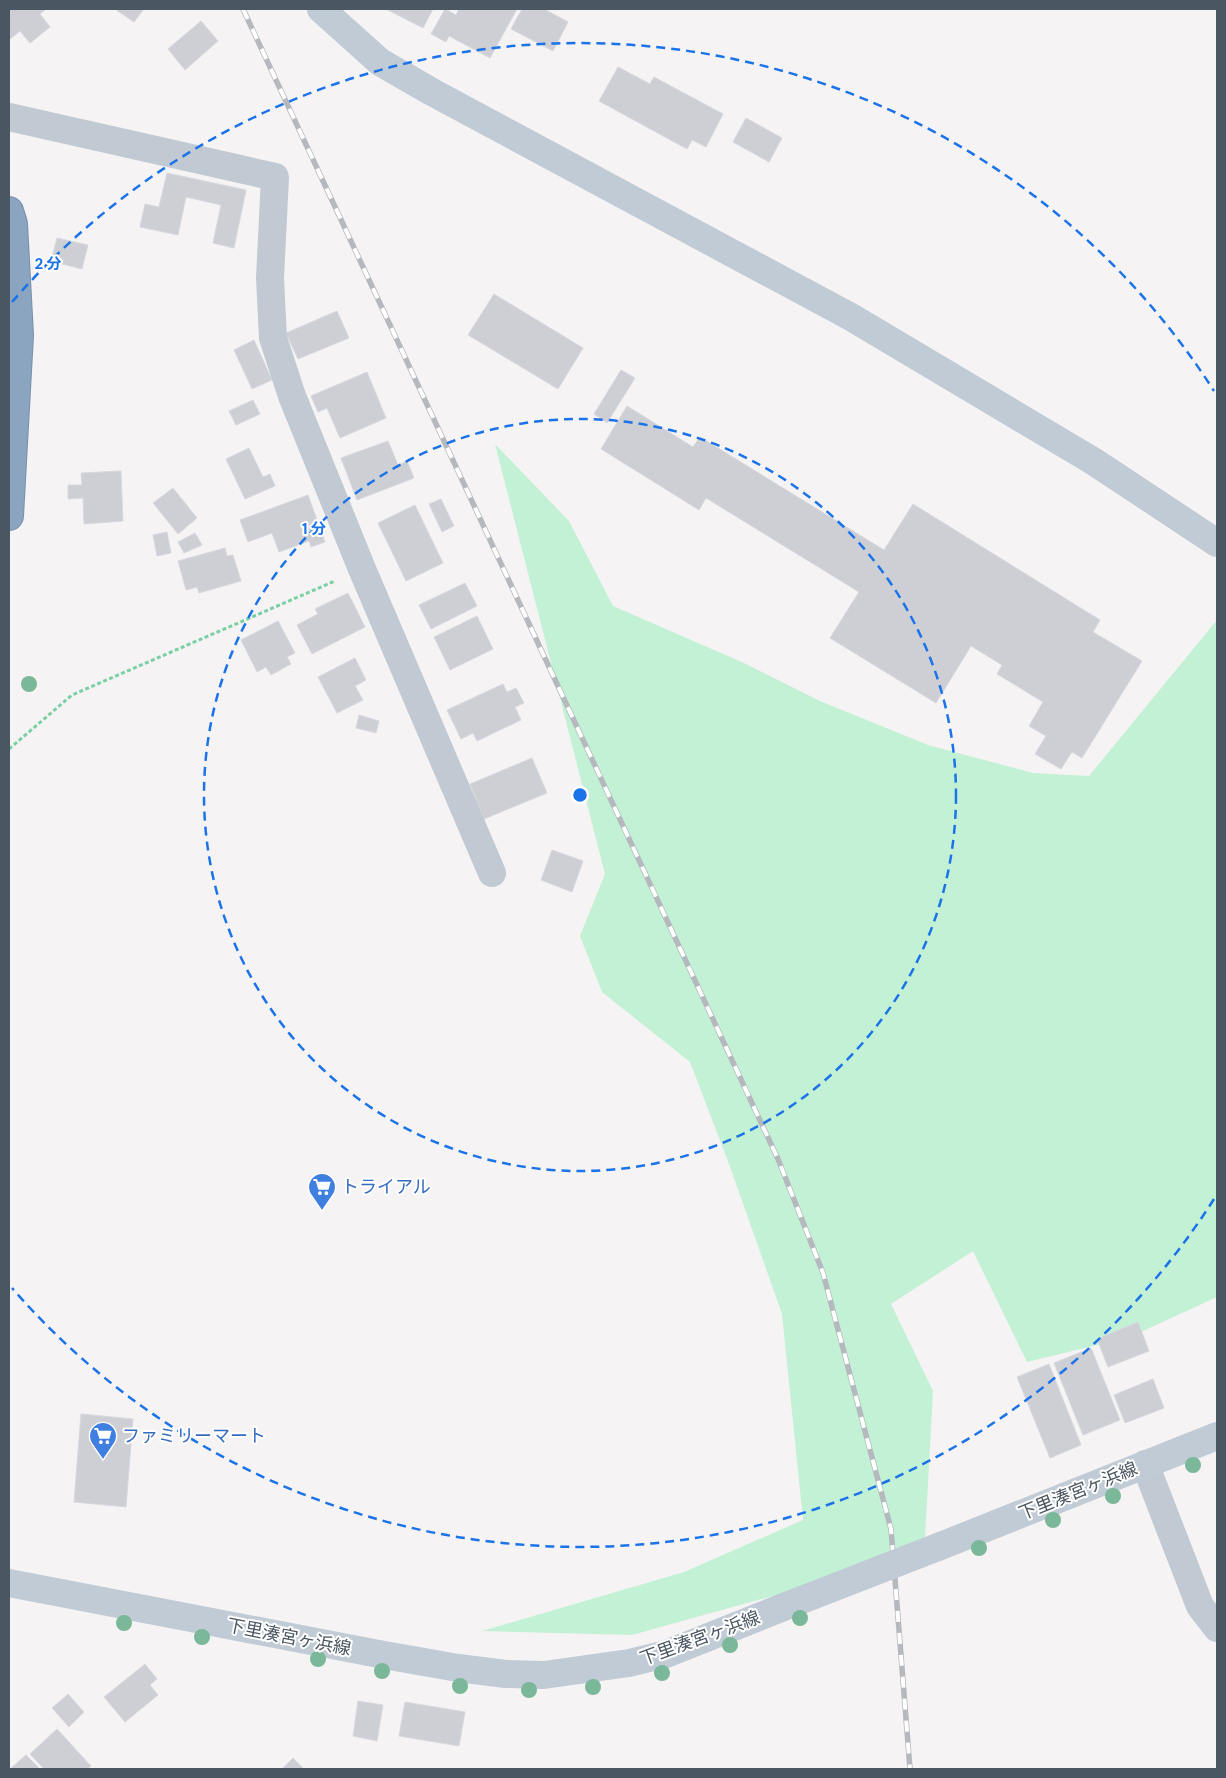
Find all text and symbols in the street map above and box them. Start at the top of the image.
text: 2 分 [34,254,62,274]
text: 1 分 [302,519,326,539]
centre of rings [571,786,589,804]
supermarket icon: トライアル [307,1172,337,1211]
place label: トライアル [341,1175,431,1199]
supermarket icon: ファミリーマート [88,1421,118,1460]
place label: ファミリーマート [122,1424,266,1448]
street label: 下里湊宮ヶ浜線 [1015,1456,1141,1526]
street label: 下里湊宮ヶ浜線 [637,1605,763,1671]
street label: 下里湊宮ヶ浜線 [225,1613,353,1661]

